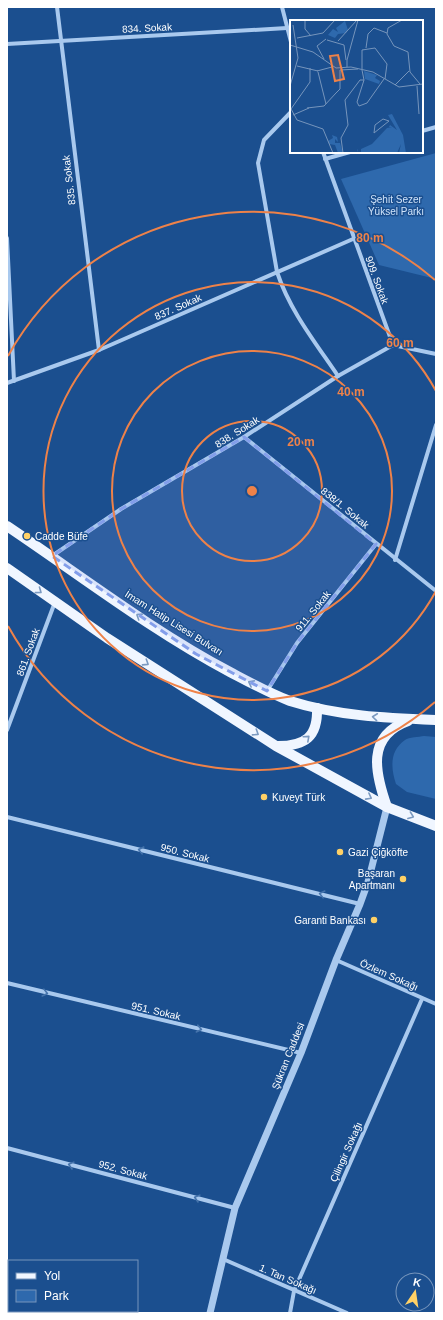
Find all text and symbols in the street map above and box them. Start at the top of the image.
inset map [290,20,423,153]
street label: 834. Sokak [122,21,173,35]
street label: 835. Sokak [60,154,78,206]
park label: Şehit Sezer Yüksel Parkı [368,194,424,217]
text: 80 m [356,231,384,245]
street label: 909. Sokak [363,255,391,306]
street label: 837. Sokak [153,291,204,322]
text: 60 m [386,336,414,350]
text: 40 m [337,385,365,399]
street label: 838. Sokak [213,414,262,450]
text: 20 m [287,435,315,449]
centre of rings [245,484,259,498]
street label: 838/1. Sokak [319,485,372,531]
marker: Cadde Büfe [22,531,32,541]
place label: Cadde Büfe [35,531,88,542]
one-way arrow [34,586,41,593]
street label: İmam Hatip Lisesi Bulvarı [123,587,226,658]
street label: 911. Sokak [293,588,333,634]
one-way arrow [136,613,143,621]
street label: 861. Sokak [14,626,42,677]
one-way arrow [142,659,149,666]
one-way arrow [247,680,255,687]
one-way arrow [372,712,378,721]
one-way arrow [252,729,259,736]
one-way arrow [302,736,310,743]
marker: Kuveyt Türk [259,792,269,802]
place label: Kuveyt Türk [272,792,326,803]
one-way arrow [365,793,372,800]
one-way arrow [408,812,415,820]
street label: 950. Sokak [159,842,212,865]
one-way arrow [138,847,144,855]
marker: Gazi Çiğköfte [335,847,345,857]
place label: Gazi Çiğköfte [348,847,408,858]
place label: Başaran Apartmanı [349,868,395,891]
marker: Başaran Apartmanı [398,874,408,884]
one-way arrow [318,891,325,899]
place label: Garanti Bankası [294,915,366,926]
marker: Garanti Bankası [369,915,379,925]
street label: Özlem Sokağı [358,957,420,993]
one-way arrow [42,988,48,996]
street label: 951. Sokak [130,1000,183,1022]
street label: Şükran Caddesi [270,1021,306,1091]
one-way arrow [195,1024,202,1032]
street label: Çilingir Sokağı [328,1120,364,1184]
street label: 952. Sokak [97,1158,150,1182]
one-way arrow [68,1161,75,1169]
one-way arrow [194,1194,201,1203]
legend [8,1260,138,1312]
street label: 1. Tan Sokağı [258,1262,318,1296]
text: Yol [44,1269,60,1283]
north arrow [395,1272,435,1312]
text: K [412,1276,423,1289]
text: Park [44,1289,70,1303]

